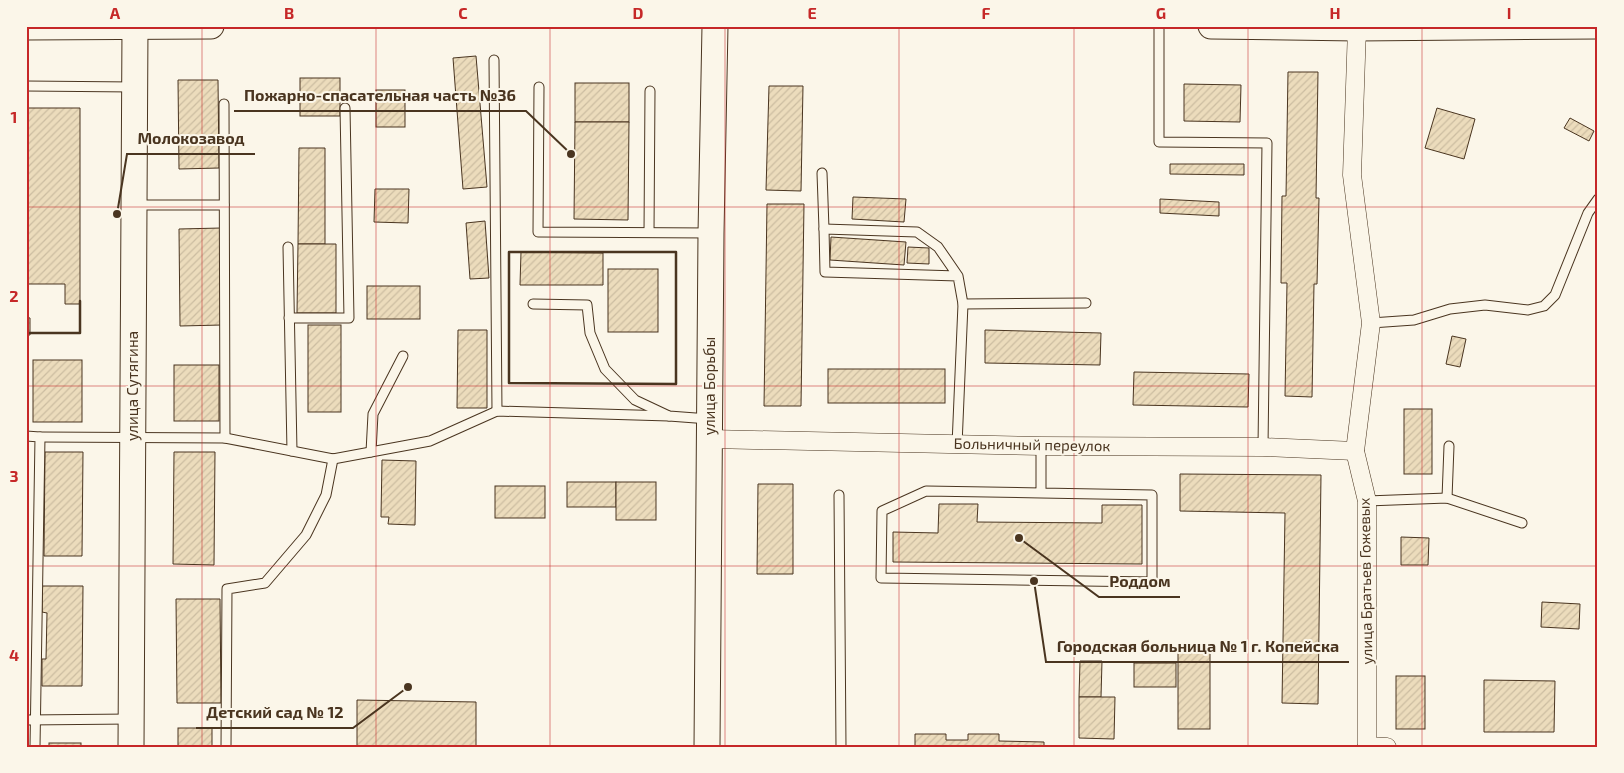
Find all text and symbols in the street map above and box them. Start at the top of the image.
text: A [110,3,121,22]
text: B [284,3,294,22]
text: C [458,3,468,22]
text: D [633,3,644,22]
text: E [807,3,817,22]
text: F [982,3,991,22]
text: G [1156,3,1166,22]
text: H [1329,3,1341,22]
text: I [1507,3,1511,22]
callout: Пожарно-спасательная часть №36 [234,80,526,111]
text: Пожарно-спасательная часть №36 [244,85,516,104]
text: 1 [11,107,17,126]
callout: Молокозавод [127,123,255,154]
text: Молокозавод [137,128,245,147]
text: 2 [9,286,19,305]
street label: улица Сутягина [123,331,142,441]
street label: улица Борьбы [700,337,719,435]
street label: Больничный переулок [953,434,1111,455]
text: 3 [9,466,19,485]
street label: улица Братьев Гожевых [1355,497,1376,665]
callout: Роддом [1099,566,1180,597]
text: Роддом [1109,571,1171,590]
callout: Городская больница № 1 г. Копейска [1046,631,1349,662]
text: Городская больница № 1 г. Копейска [1057,636,1339,655]
text: 4 [9,645,19,664]
callout: Детский сад № 12 [196,697,353,728]
text: Детский сад № 12 [206,702,344,721]

